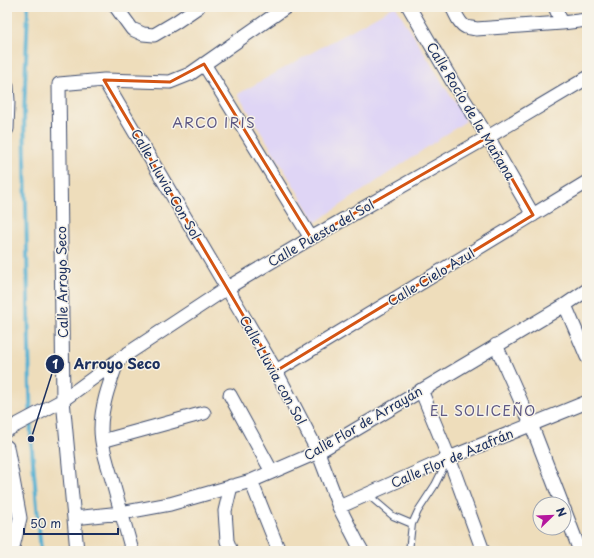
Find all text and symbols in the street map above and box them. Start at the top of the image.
street label: Calle Rocío de la Mañana [423,38,521,184]
district label: ARCO IRIS [172,112,256,133]
street label: Calle Lluvia Con Sol [127,125,206,243]
street label: Calle Puesta del Sol [264,194,377,271]
street label: Calle Arroyo Seco [51,226,72,338]
street label: Calle Cielo Azul [384,243,478,310]
street label: Calle Lluvia con Sol [235,312,311,428]
callout: Arroyo Seco [45,351,168,377]
text: Arroyo Seco [73,353,160,374]
text: 1 [52,355,58,373]
street label: Calle Flor de Arrayán [300,381,426,464]
district label: EL SOLICEÑO [430,400,536,421]
street label: Calle Flor de Azafrán [388,423,516,492]
north arrow [532,496,572,536]
text: N [552,505,571,519]
scale bar [24,510,118,536]
text: 50 m [30,514,61,532]

